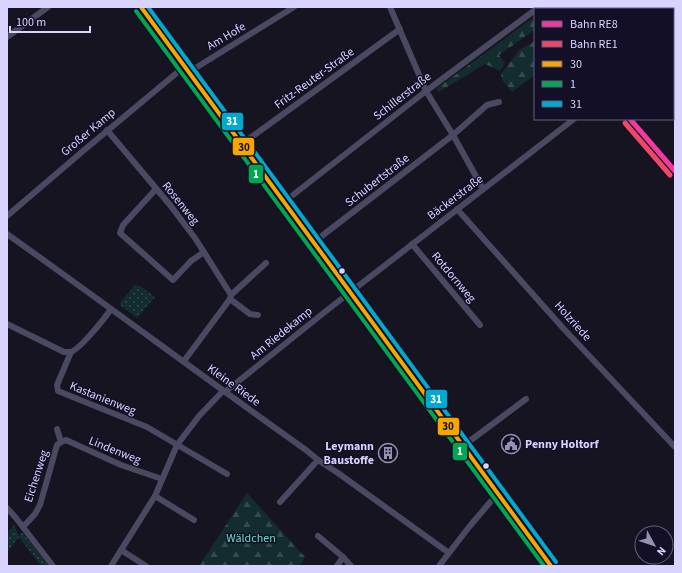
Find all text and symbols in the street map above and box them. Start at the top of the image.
scale bar [10,8,90,34]
legend [534,8,674,120]
text: 100 m [16,14,46,31]
text: Bahn RE8 [570,16,618,33]
street label: Am Hofe [204,18,249,55]
text: Bahn RE1 [570,36,618,53]
street label: Fritz-Reuter-Straße [271,44,358,113]
text: 30 [570,56,582,73]
street label: Schillerstraße [370,68,435,124]
text: 1 [570,76,576,93]
text: 31 [570,96,582,113]
street label: Großer Kamp [57,104,120,160]
line badge: 31 [221,112,244,131]
text: 31 [226,114,238,129]
line badge: 30 [232,137,255,156]
text: 30 [238,140,250,155]
street label: Schubertstraße [342,150,413,211]
line badge: 1 [248,164,264,184]
text: 1 [253,167,259,182]
street label: Bäckerstraße [424,171,487,224]
street label: Rosenweg [158,178,203,229]
street label: Rotdornweg [427,248,480,306]
unlabelled marker [337,266,347,276]
street label: Holzriede [550,298,595,345]
street label: Am Riedekamp [247,303,316,364]
street label: Kleine Riede [204,360,264,411]
street label: Kastanienweg [67,377,139,419]
line badge: 31 [425,389,448,409]
text: 31 [430,392,442,407]
line badge: 30 [437,417,460,436]
text: 30 [442,419,454,434]
street label: Lindenweg [86,432,143,469]
public building icon: Penny Holtorf [500,433,522,455]
place label: Penny Holtorf [525,436,599,453]
place label: Leymann Baustoffe [324,438,374,469]
building icon: Leymann Baustoffe [377,442,399,464]
line badge: 1 [452,442,468,461]
text: 1 [457,444,463,459]
street label: Eichenweg [20,448,53,505]
unlabelled marker [481,461,491,471]
north arrow [634,525,674,565]
park label: Wäldchen [226,530,276,547]
text: N [653,543,669,559]

